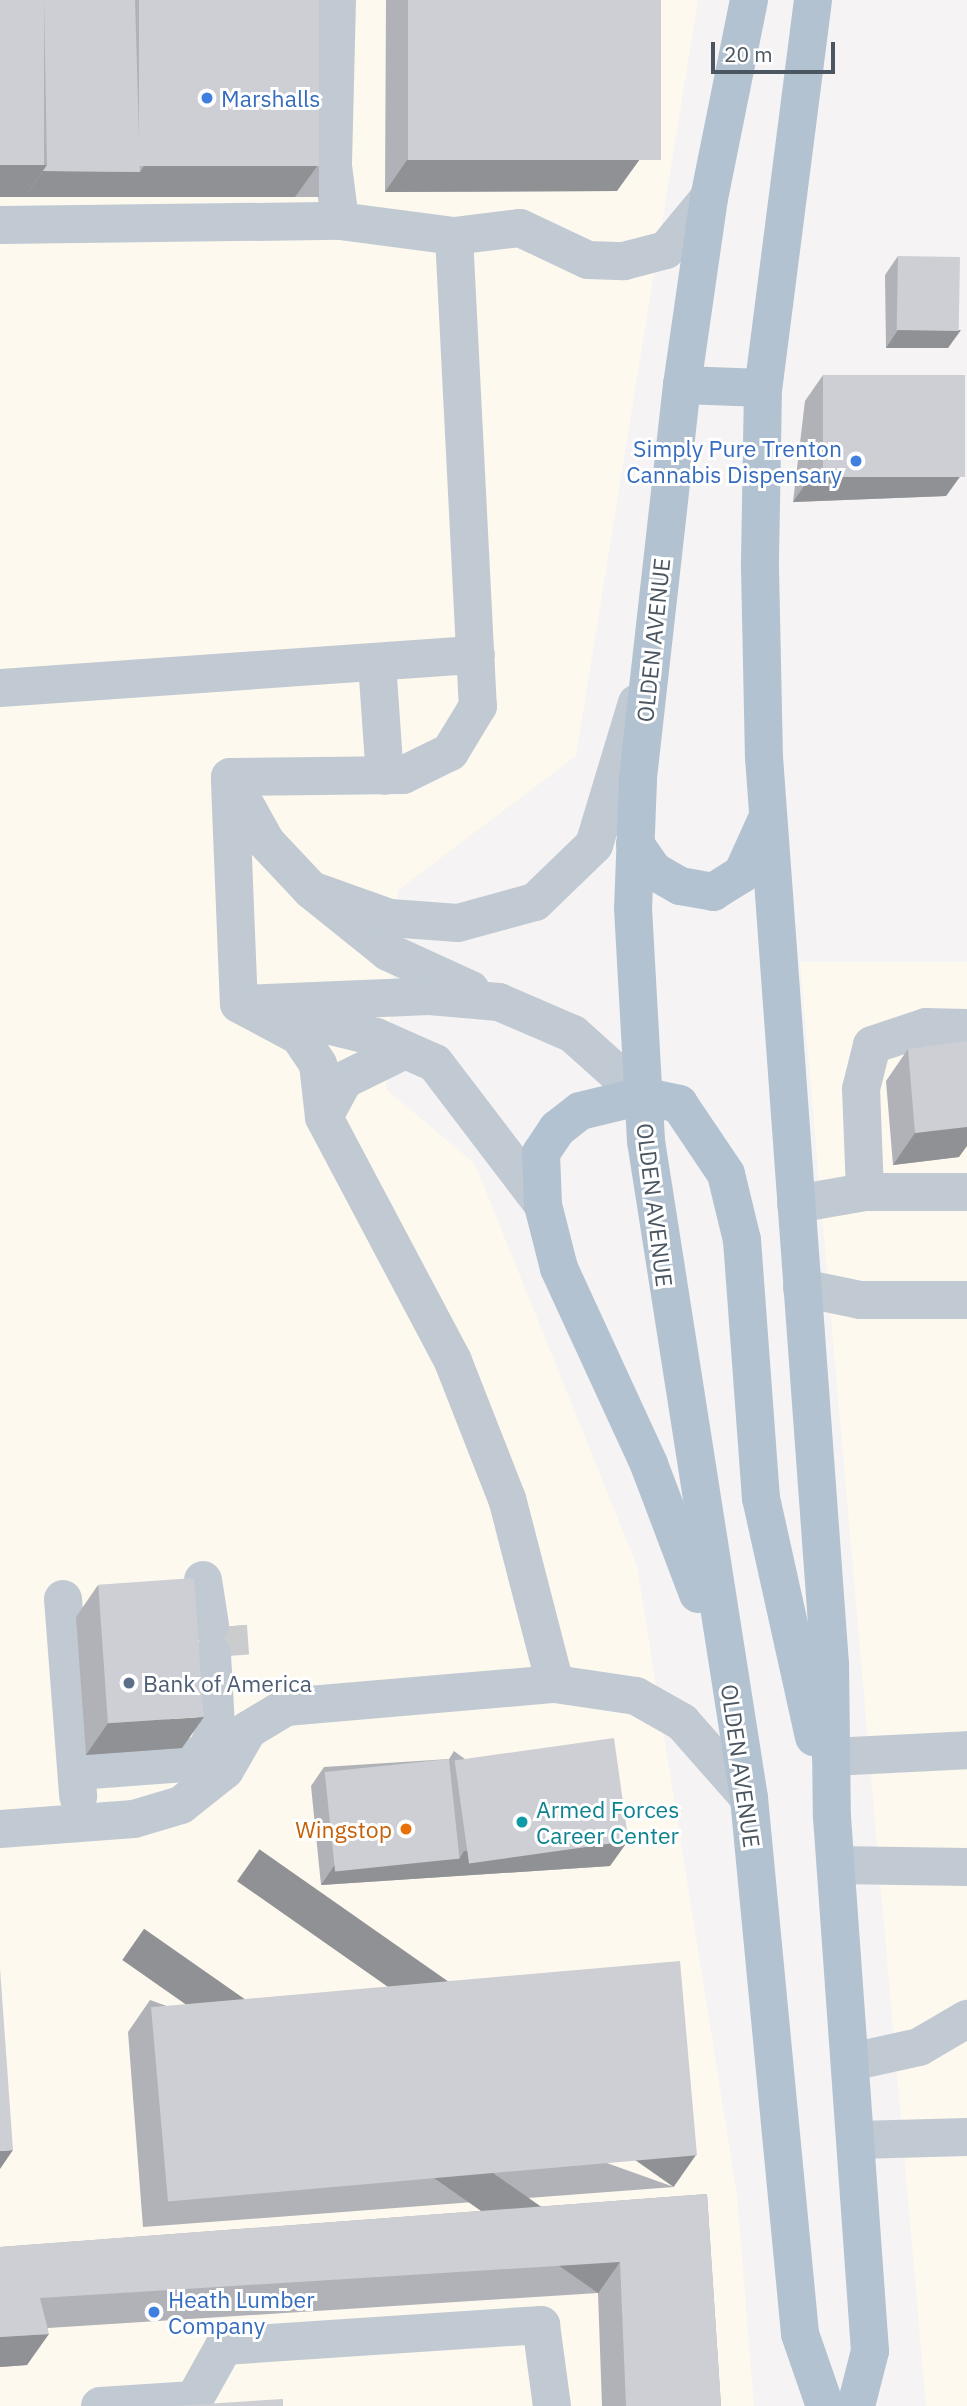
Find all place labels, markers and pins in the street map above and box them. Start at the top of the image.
place label: Marshalls [221,84,321,112]
marker: Marshalls [199,90,215,106]
place label: Simply Pure Trenton Cannabis Dispensary [626,434,842,488]
marker: Simply Pure Trenton Cannabis Dispensary [848,453,864,469]
place label: Bank of America [143,1669,312,1697]
marker: Bank of America [121,1675,137,1691]
place label: Armed Forces Career Center [536,1795,679,1849]
marker: Armed Forces Career Center [514,1814,530,1830]
place label: Wingstop [295,1815,392,1843]
marker: Wingstop [398,1821,414,1837]
place label: Heath Lumber Company [168,2285,315,2339]
marker: Heath Lumber Company [146,2304,162,2320]

